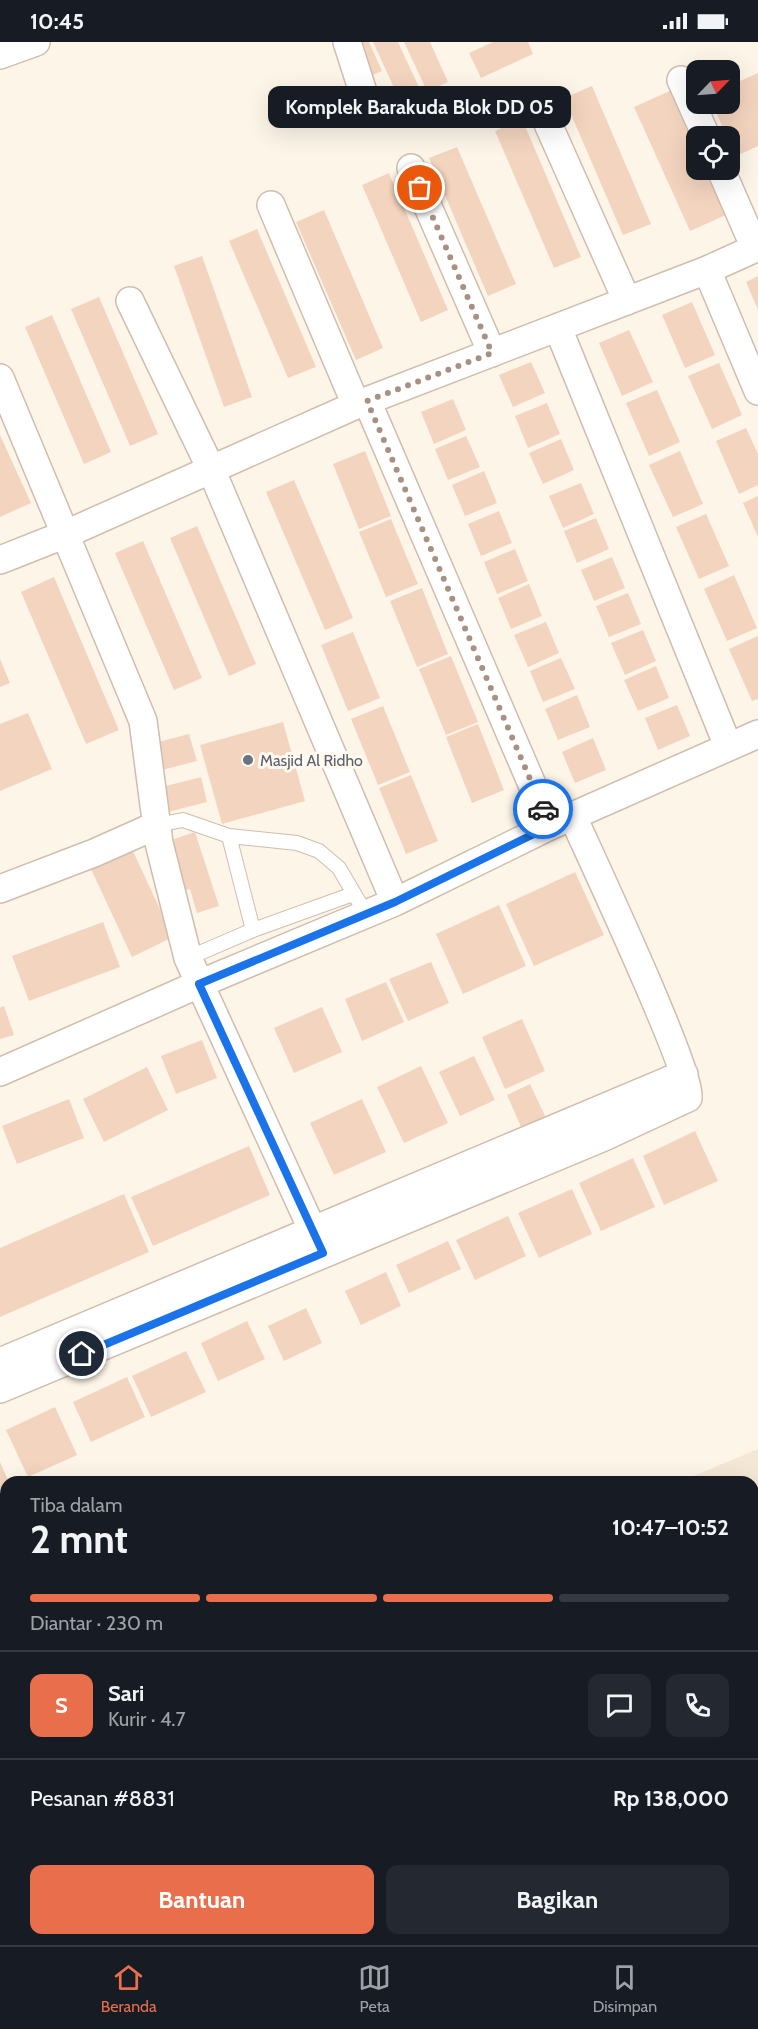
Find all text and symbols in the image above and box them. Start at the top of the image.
text: 10:45 [30,8,84,35]
north arrow [686,60,740,114]
map controls [686,60,740,180]
callout: Komplek Barakuda Blok DD 05 [268,86,572,128]
text: Komplek Barakuda Blok DD 05 [285,95,554,119]
button: locate [686,126,740,180]
pin [394,162,445,213]
icon: bag [403,171,436,204]
place label: Masjid Al Ridho [260,751,363,770]
marker: Masjid Al Ridho [241,753,255,767]
courier [513,779,573,839]
icon: car [527,793,560,826]
pin [56,1328,107,1379]
icon: home [65,1337,98,1370]
text: Tiba dalam [30,1493,122,1517]
text: 10:47–10:52 [612,1514,729,1541]
text: 2 mnt [30,1515,128,1563]
text: Diantar · 230 m [30,1611,163,1635]
button: chat [588,1674,651,1737]
button: phone [666,1674,729,1737]
text: Sari [108,1680,144,1707]
text: S [55,1692,68,1719]
text: Kurir · 4.7 [108,1707,185,1731]
text: Pesanan #8831 [30,1785,175,1812]
text: Rp 138,000 [613,1785,729,1812]
button: Bantuan [30,1865,374,1934]
button: Bagikan [386,1865,729,1934]
tab: Beranda [101,1961,157,2016]
tab: Peta [358,1961,391,2016]
tab: Disimpan [593,1961,657,2016]

